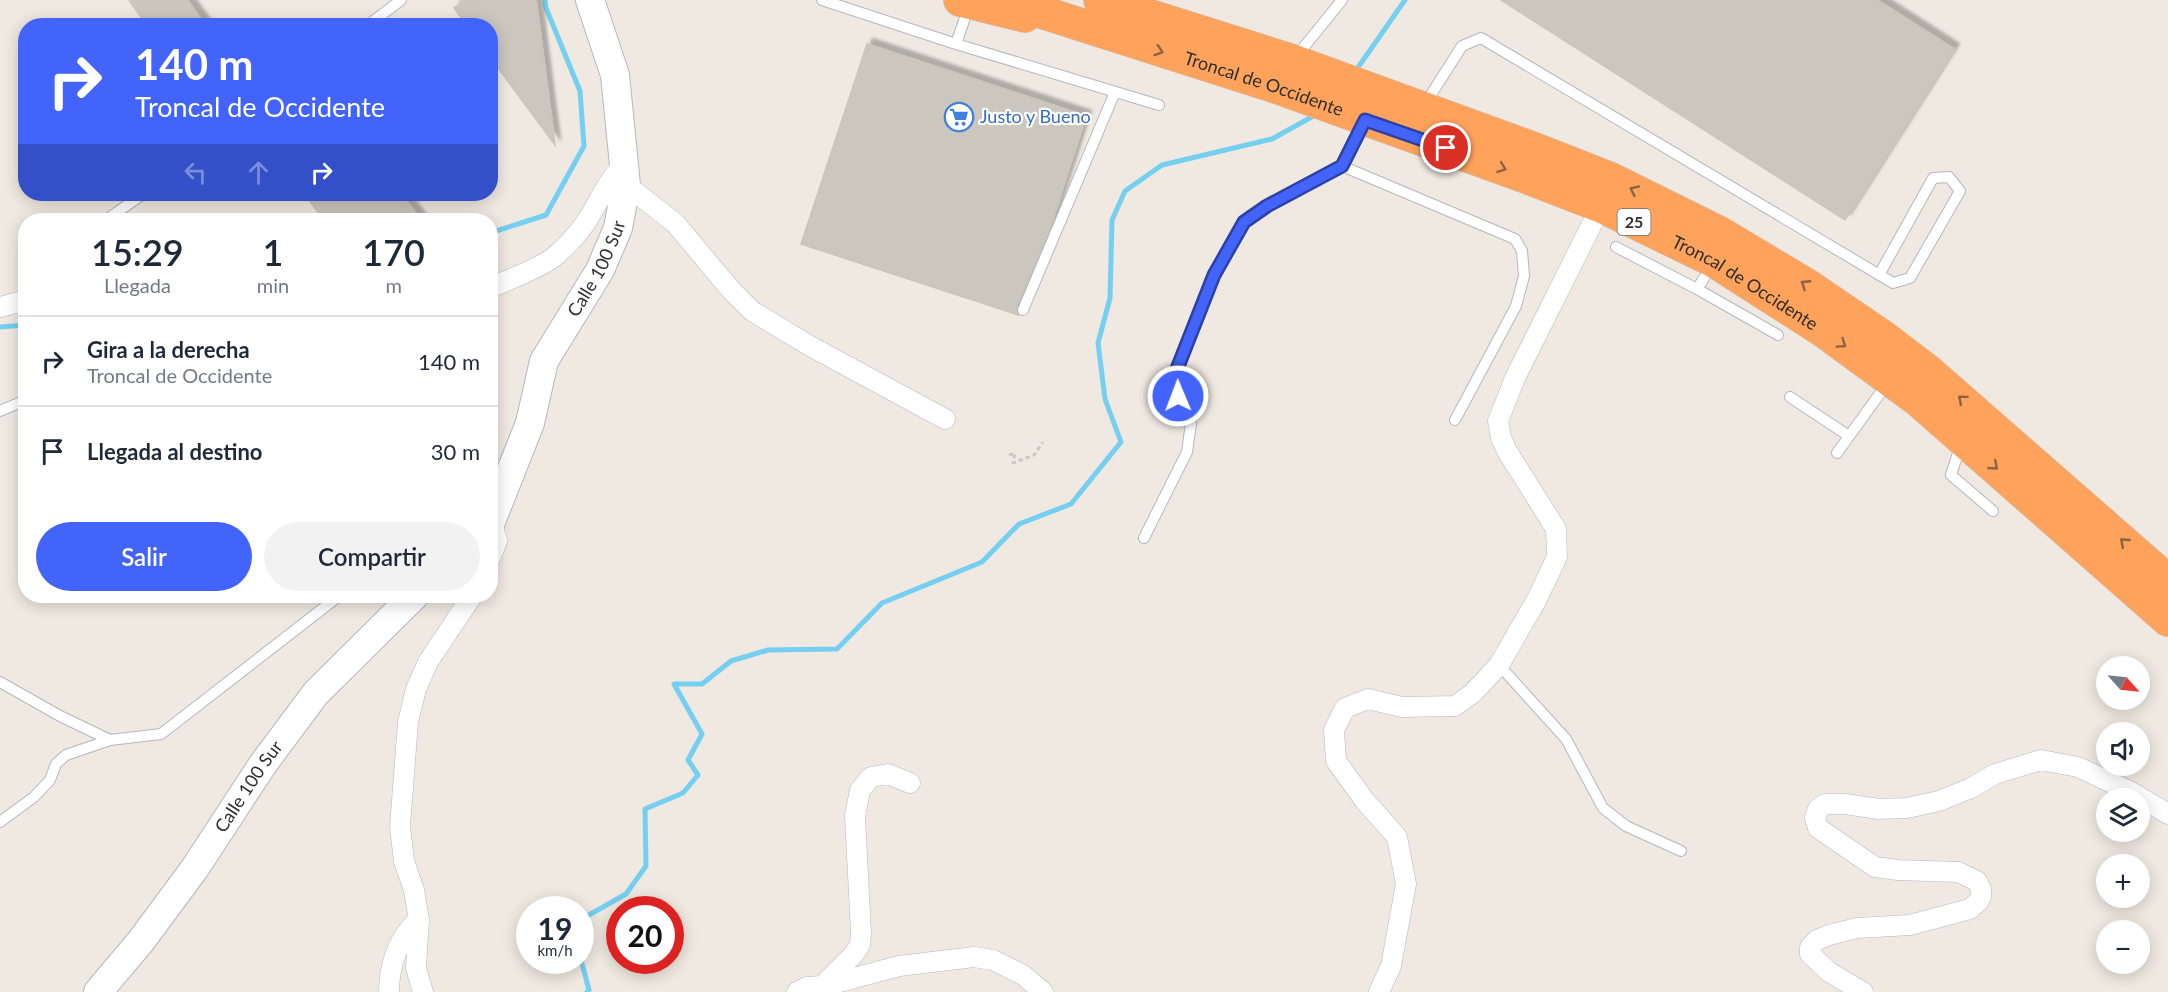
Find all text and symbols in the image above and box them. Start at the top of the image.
text: 140 m [135,39,253,89]
icon: right [36,42,114,120]
one-way arrow [1153,43,1164,56]
street label: Troncal de Occidente [1181,46,1347,120]
text: Troncal de Occidente [135,90,385,123]
supermarket icon: Justo y Bueno [943,101,975,133]
place label: Justo y Bueno [980,105,1091,127]
pin [1420,122,1471,173]
icon: arrive [1429,131,1462,164]
icon: left [179,156,212,189]
icon: ahead [242,156,275,189]
icon: right [305,156,338,189]
one-way arrow [1496,161,1507,174]
one-way arrow [1630,186,1641,198]
road number: 25 [1618,209,1650,235]
street label: Calle 100 Sur [562,218,629,320]
text: 15:29 [91,230,184,274]
text: 1 [263,230,283,274]
text: 170 [362,230,425,274]
street label: Troncal de Occidente [1668,230,1822,335]
text: Llegada [104,273,171,297]
text: min [257,273,289,297]
text: m [385,273,402,297]
one-way arrow [1801,279,1811,291]
text: Gira a la derecha [87,336,250,363]
one-way arrow [1836,337,1847,348]
icon: right [36,345,69,378]
text: 140 m [418,348,480,375]
text: Troncal de Occidente [87,363,272,387]
position arrow [1146,364,1210,428]
one-way arrow [1958,396,1969,407]
icon: arrive [36,435,69,468]
text: Llegada al destino [87,438,263,465]
text: 30 m [431,438,480,465]
one-way arrow [1987,459,1998,470]
button: Salir [36,522,252,591]
button: Compartir [264,522,480,591]
one-way arrow [2120,538,2131,549]
north arrow [2096,656,2150,710]
map controls [2096,656,2150,974]
button: sound [2096,722,2150,776]
street label: Calle 100 Sur [209,736,287,836]
button: layers [2096,788,2150,842]
button: + [2096,854,2150,908]
speed limit sign: 20 [606,896,684,974]
text: 19 [538,910,572,946]
button: − [2096,920,2150,974]
text: km/h [537,941,573,959]

